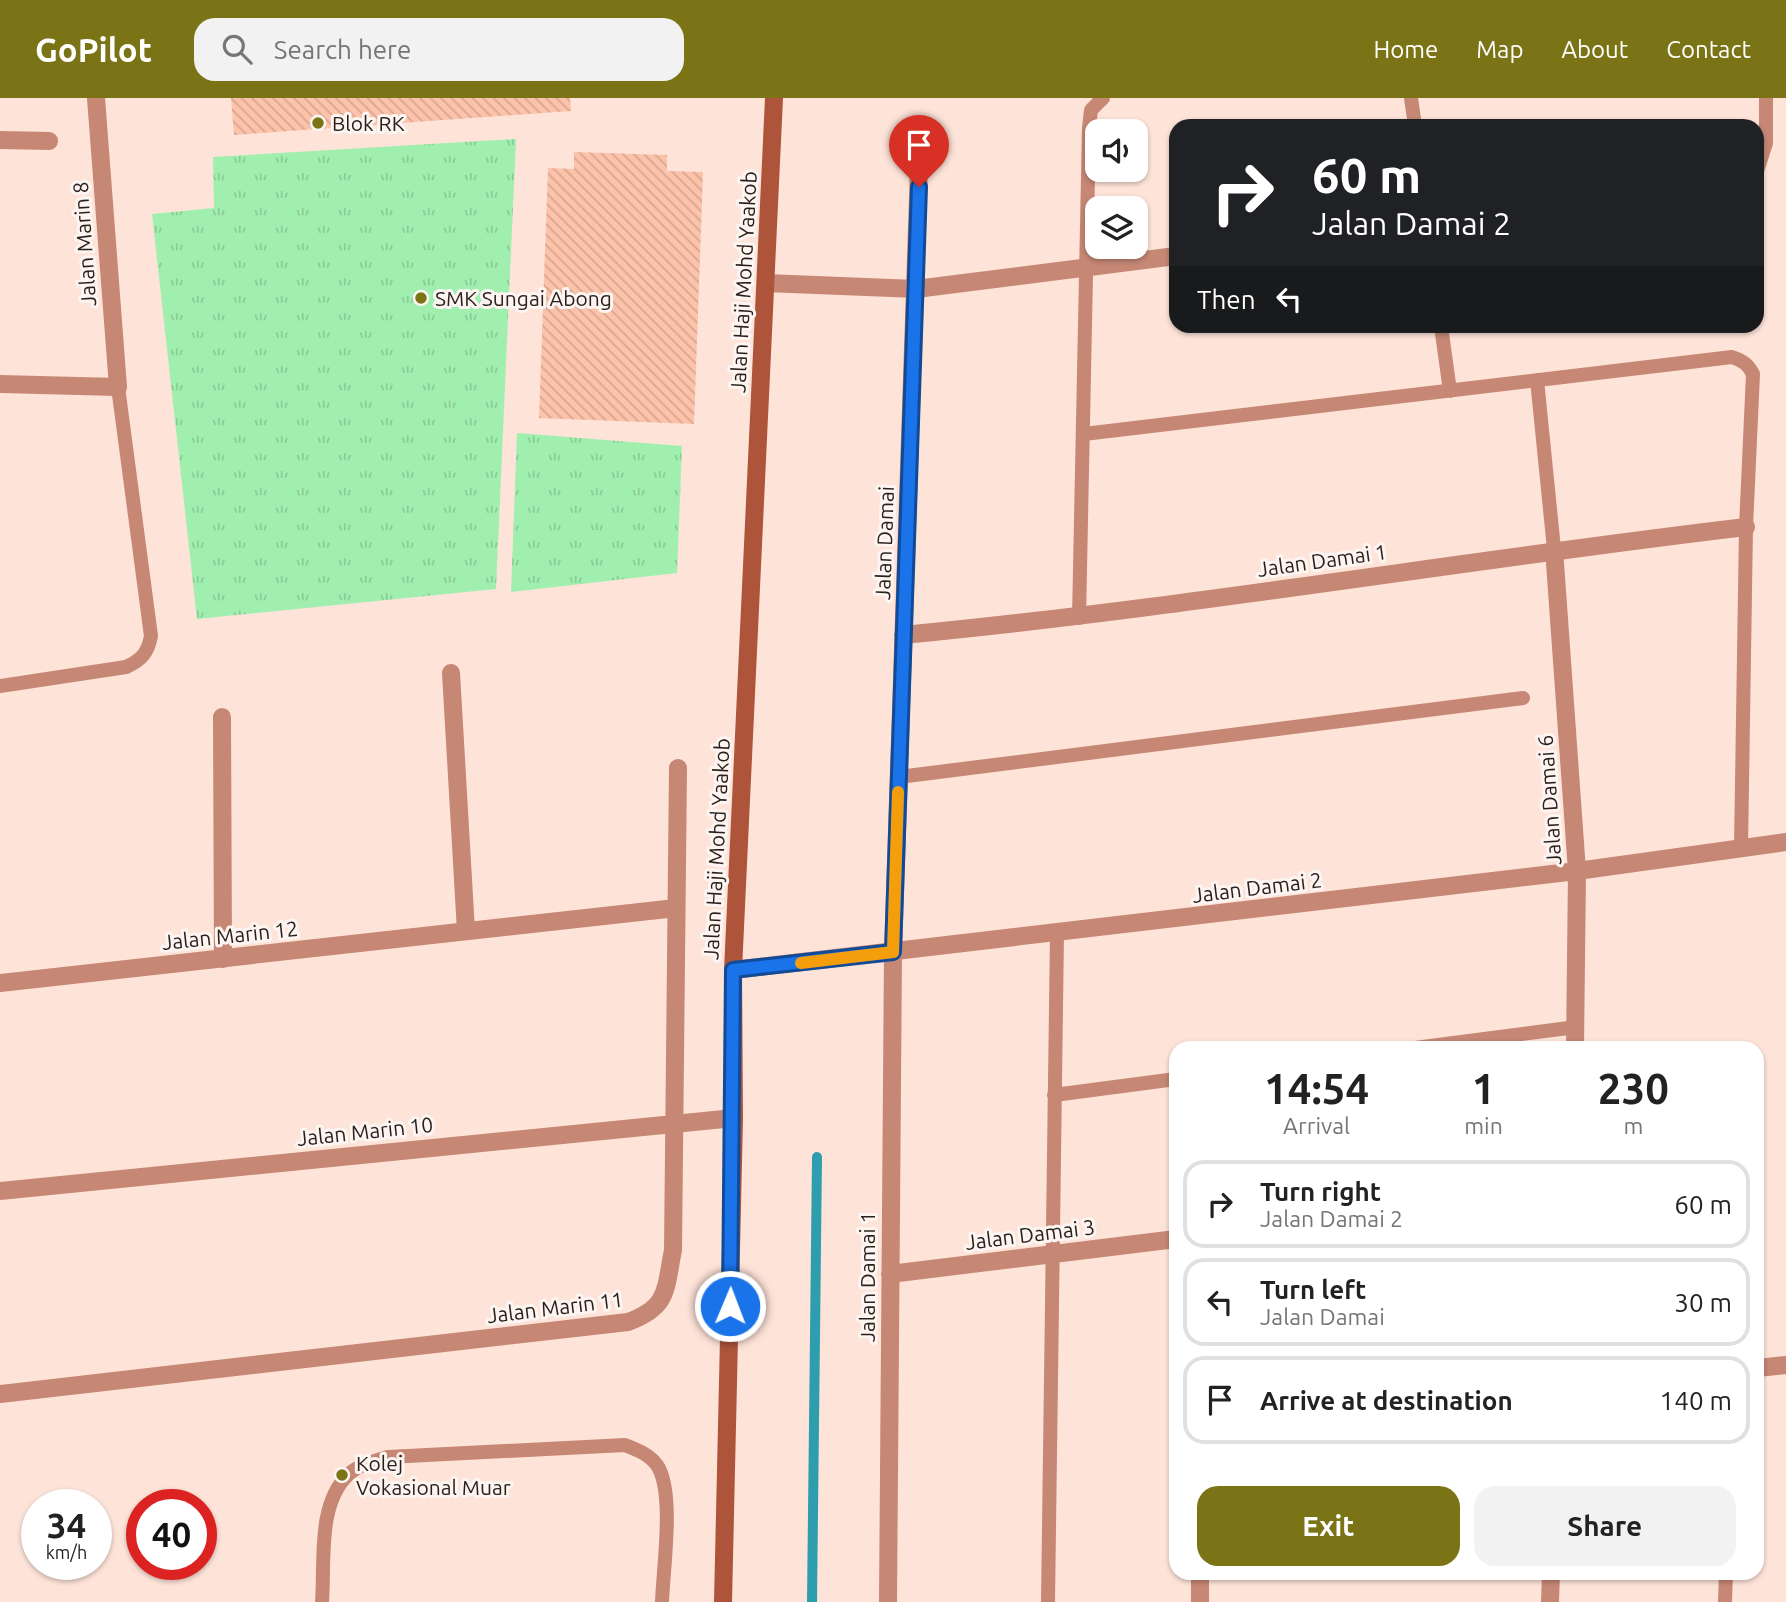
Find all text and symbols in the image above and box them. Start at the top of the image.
search box [194,18,684,81]
icon: search [218,30,256,68]
text: GoPilot [35,31,152,68]
text: Search here [274,35,411,64]
text: Home [1373,36,1438,63]
text: Map [1476,36,1523,63]
text: About [1561,36,1628,63]
text: Contact [1666,36,1751,63]
place label: Blok RK [332,111,405,135]
marker: Blok RK [310,115,326,131]
pin [889,115,949,187]
map controls [1085,119,1148,259]
button: sound [1085,119,1148,182]
icon: arrive [900,126,938,164]
icon: right [1197,147,1288,238]
text: 60 m [1312,147,1421,202]
street label: Jalan Haji Mohd Yaakob [725,170,761,394]
street label: Jalan Marin 8 [68,181,100,307]
button: layers [1085,196,1148,259]
text: Jalan Damai 2 [1312,205,1511,241]
icon: left [1270,280,1308,318]
text: Then [1197,285,1256,314]
place label: SMK Sungai Abong [435,286,612,310]
marker: SMK Sungai Abong [413,290,429,306]
street label: Jalan Damai [870,486,898,600]
street label: Jalan Damai 1 [1256,539,1388,581]
street label: Jalan Damai 6 [1532,734,1566,866]
street label: Jalan Haji Mohd Yaakob [698,737,734,961]
street label: Jalan Damai 2 [1191,867,1323,907]
street label: Jalan Marin 12 [161,916,299,954]
text: 14:54 [1264,1065,1369,1112]
text: 1 [1472,1065,1495,1112]
text: 230 [1598,1065,1669,1112]
street label: Jalan Marin 10 [296,1112,434,1150]
text: Arrival [1283,1113,1350,1138]
text: min [1464,1113,1503,1138]
text: m [1623,1113,1643,1138]
text: Turn right [1260,1177,1381,1206]
icon: right [1201,1185,1239,1223]
text: 60 m [1674,1190,1732,1219]
text: Jalan Damai 2 [1260,1206,1403,1231]
street label: Jalan Damai 1 [855,1212,879,1342]
street label: Jalan Damai 3 [964,1214,1096,1254]
position arrow [693,1269,767,1343]
text: Turn left [1260,1275,1366,1304]
icon: left [1201,1283,1239,1321]
street label: Jalan Marin 11 [486,1287,624,1327]
text: 30 m [1674,1288,1732,1317]
text: Jalan Damai [1260,1304,1385,1329]
icon: arrive [1201,1381,1239,1419]
text: Arrive at destination [1260,1386,1513,1415]
text: 140 m [1660,1386,1732,1415]
place label: Kolej Vokasional Muar [356,1451,511,1499]
marker: Kolej Vokasional Muar [334,1467,350,1483]
button: Exit [1197,1486,1460,1566]
button: Share [1474,1486,1736,1566]
speed limit sign: 40 [126,1489,217,1580]
text: 34 [47,1505,86,1545]
text: km/h [46,1542,87,1562]

